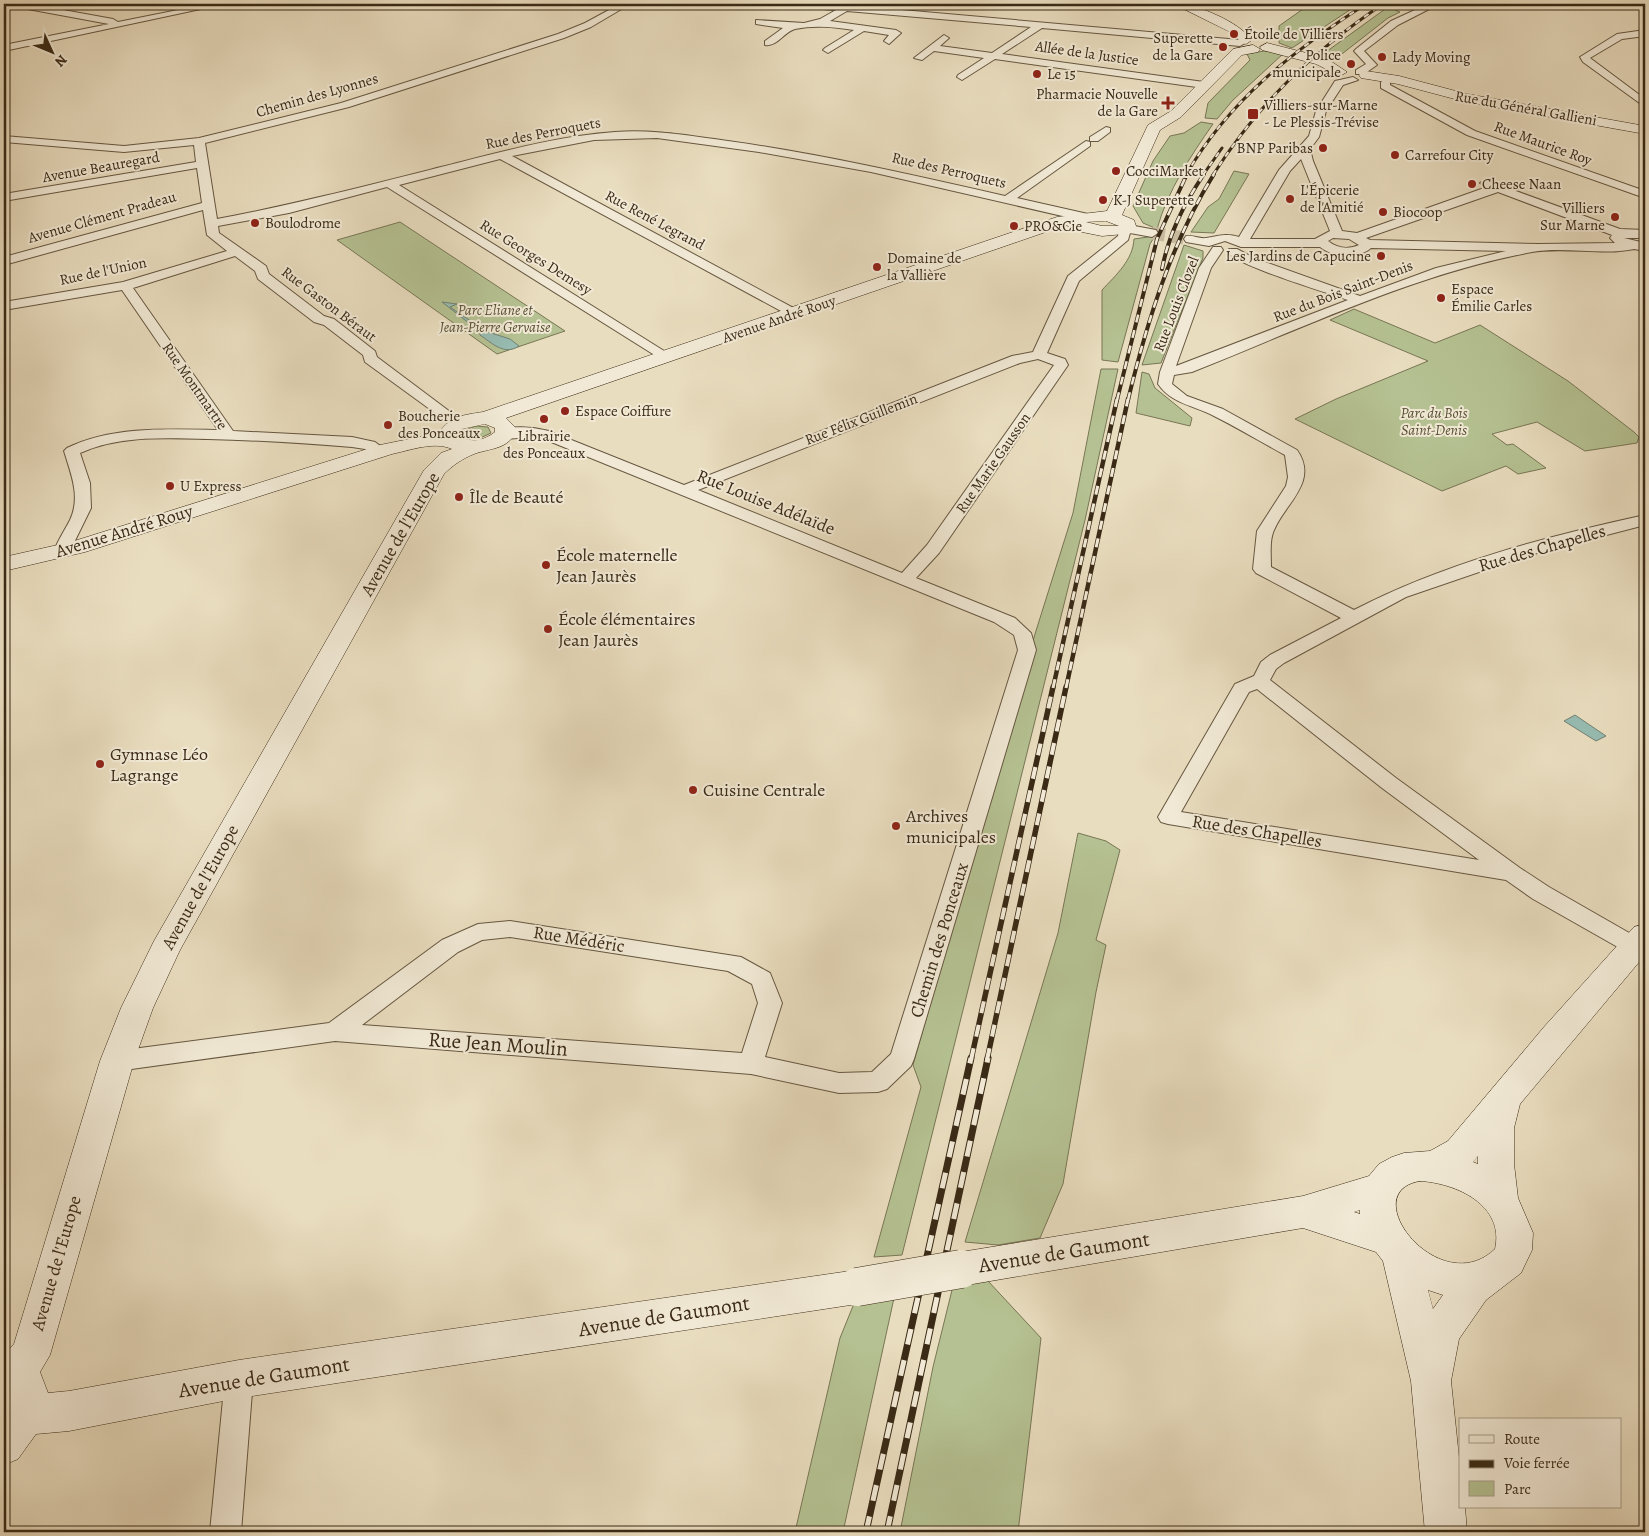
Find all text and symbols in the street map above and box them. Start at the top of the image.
place label: Étoile de Villiers [1244,24,1343,44]
north arrow [28,28,78,78]
place label: Superette de la Gare [1152,28,1213,65]
marker: Étoile de Villiers [1228,28,1240,40]
street label: Allée de la Justice [1033,36,1140,70]
marker: Superette de la Gare [1217,41,1229,53]
place label: Police municipale [1272,45,1341,82]
place label: Lady Moving [1392,47,1471,67]
text: N [51,50,71,71]
marker: Lady Moving [1376,51,1388,63]
marker: Police municipale [1345,58,1357,70]
place label: Le 15 [1047,64,1076,84]
street label: Chemin des Lyonnes [254,68,380,122]
marker: Le 15 [1031,68,1043,80]
place label: Pharmacie Nouvelle de la Gare [1036,84,1158,121]
street label: Rue du Général Gallieni [1453,86,1599,130]
place label: Villiers-sur-Marne - Le Plessis-Trévise [1263,95,1379,132]
marker: Pharmacie Nouvelle de la Gare [1162,97,1174,109]
marker: Villiers-sur-Marne - Le Plessis-Trévise [1246,107,1260,121]
street label: Rue des Perroquets [484,112,602,154]
street label: Rue Maurice Roy [1491,116,1595,170]
place label: BNP Paribas [1236,138,1313,158]
marker: BNP Paribas [1317,142,1329,154]
place label: Carrefour City [1405,145,1494,165]
street label: Avenue Beauregard [40,147,162,187]
street label: Rue des Perroquets [890,147,1008,193]
marker: Carrefour City [1389,149,1401,161]
place label: CocciMarket [1126,161,1203,181]
marker: CocciMarket [1110,165,1122,177]
place label: Cheese Naan [1482,174,1561,194]
marker: Cheese Naan [1466,178,1478,190]
place label: L'Épicerie de l'Amitié [1300,180,1364,217]
street label: Rue René Legrand [602,185,709,255]
street label: Avenue Clément Pradeau [25,186,179,248]
place label: K-J Superette [1113,190,1195,210]
marker: L'Épicerie de l'Amitié [1284,193,1296,205]
marker: K-J Superette [1097,194,1109,206]
place label: Villiers Sur Marne [1540,198,1605,235]
place label: Biocoop [1393,202,1443,222]
marker: Biocoop [1377,206,1389,218]
marker: Villiers Sur Marne [1609,211,1621,223]
place label: Boulodrome [265,213,341,233]
street label: Rue Georges Demesy [476,214,596,300]
place label: PRO&Cie [1024,216,1082,236]
marker: Boulodrome [249,217,261,229]
marker: PRO&Cie [1008,220,1020,232]
place label: Les Jardins de Capucine [1225,246,1371,266]
place label: Domaine de la Vallière [887,248,962,285]
marker: Les Jardins de Capucine [1375,250,1387,262]
street label: Rue de l'Union [58,252,148,290]
street label: Rue Louis Clozel [1149,253,1204,355]
street label: Rue du Bois Saint-Denis [1270,255,1416,327]
marker: Domaine de la Vallière [871,261,883,273]
street label: Rue Gaston Béraut [277,262,381,346]
place label: Espace Émilie Carles [1451,279,1532,316]
street label: Avenue André Rouy [719,290,839,348]
marker: Espace Émilie Carles [1435,292,1447,304]
park label: Parc Eliane et Jean-Pierre Gervaise [439,300,551,337]
street label: Rue Montmartre [158,338,233,434]
street label: Rue Félix Guillemin [802,388,920,450]
place label: Espace Coiffure [575,401,672,421]
park label: Parc du Bois Saint-Denis [1400,403,1468,440]
marker: Espace Coiffure [559,405,571,417]
place label: Boucherie des Ponceaux [398,406,480,443]
street label: Rue Marie Gausson [951,409,1035,517]
marker: Librairie des Ponceaux [538,413,550,425]
marker: Boucherie des Ponceaux [382,419,394,431]
place label: Librairie des Ponceaux [503,426,585,463]
street label: Rue Louise Adélaïde [693,463,839,541]
street label: Avenue de l'Europe [354,468,445,601]
place label: U Express [180,476,241,496]
marker: U Express [164,480,176,492]
place label: Île de Beauté [469,485,564,509]
marker: Île de Beauté [453,491,465,503]
street label: Avenue André Rouy [51,498,197,564]
street label: Rue des Chapelles [1476,518,1608,578]
place label: École maternelle Jean Jaurès [556,543,678,588]
marker: École maternelle Jean Jaurès [540,559,552,571]
place label: École élémentaires Jean Jaurès [558,607,695,652]
marker: École élémentaires Jean Jaurès [542,623,554,635]
place label: Gymnase Léo Lagrange [110,742,208,787]
marker: Gymnase Léo Lagrange [94,758,106,770]
place label: Cuisine Centrale [703,778,825,802]
marker: Cuisine Centrale [687,784,699,796]
place label: Archives municipales [905,804,996,849]
street label: Rue des Chapelles [1190,809,1324,853]
street label: Avenue de l'Europe [155,820,244,955]
marker: Archives municipales [890,820,902,832]
street label: Chemin des Ponceaux [904,859,974,1020]
street label: Rue Médéric [532,920,626,958]
street label: Rue Jean Moulin [427,1025,569,1063]
street label: Avenue de l'Europe [25,1193,87,1334]
street label: Avenue de Gaumont [975,1225,1152,1280]
street label: Avenue de Gaumont [575,1289,752,1344]
street label: Avenue de Gaumont [175,1350,352,1405]
legend [1459,1418,1622,1508]
text: Route [1504,1429,1540,1449]
text: Voie ferrée [1503,1453,1570,1473]
text: Parc [1504,1479,1531,1499]

